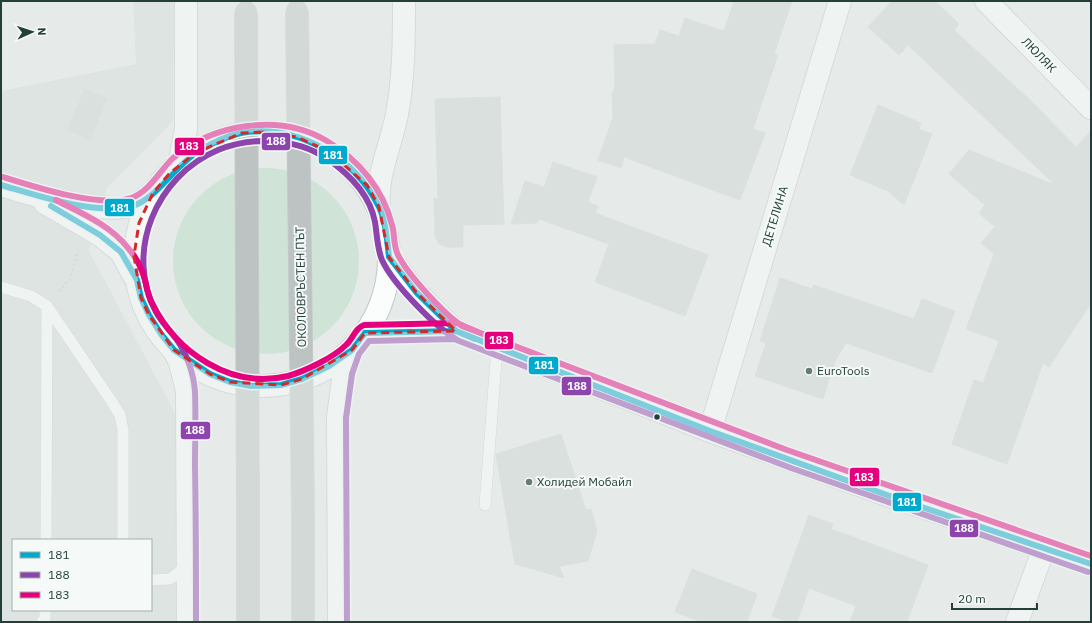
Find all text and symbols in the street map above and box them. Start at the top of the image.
north arrow [12,12,52,52]
text: N [35,27,49,36]
street label: ЛЮЛЯК [1019,34,1060,75]
line badge: 188 [261,132,291,151]
text: 188 [266,134,286,148]
line badge: 183 [174,137,205,156]
text: 183 [179,139,199,153]
line badge: 181 [318,145,348,165]
text: 181 [323,148,343,162]
street label: ДЕТЕЛИНА [758,184,791,248]
line badge: 181 [104,198,135,217]
text: 181 [110,201,130,215]
street label: ОКОЛОВРЪСТЕН ПЪТ [292,226,309,348]
line badge: 183 [484,331,514,350]
text: 183 [489,333,509,347]
line badge: 181 [528,356,559,375]
text: 181 [534,358,554,372]
place label: EuroTools [817,363,870,378]
marker: EuroTools [804,366,814,376]
line badge: 188 [561,376,592,396]
text: 188 [567,379,587,393]
unlabelled marker [652,412,662,422]
line badge: 188 [180,421,211,440]
text: 188 [185,423,205,437]
line badge: 183 [849,467,880,487]
text: 183 [854,470,874,484]
place label: Холидей Мобайл [537,474,632,489]
marker: Холидей Мобайл [524,477,534,487]
line badge: 181 [892,492,922,512]
text: 181 [897,495,917,509]
line badge: 188 [949,519,979,538]
text: 188 [954,521,974,535]
legend [12,539,152,611]
text: 181 [48,547,70,562]
text: 188 [48,567,70,582]
scale bar [952,585,1037,611]
text: 183 [48,587,70,602]
text: 20 m [958,591,986,606]

